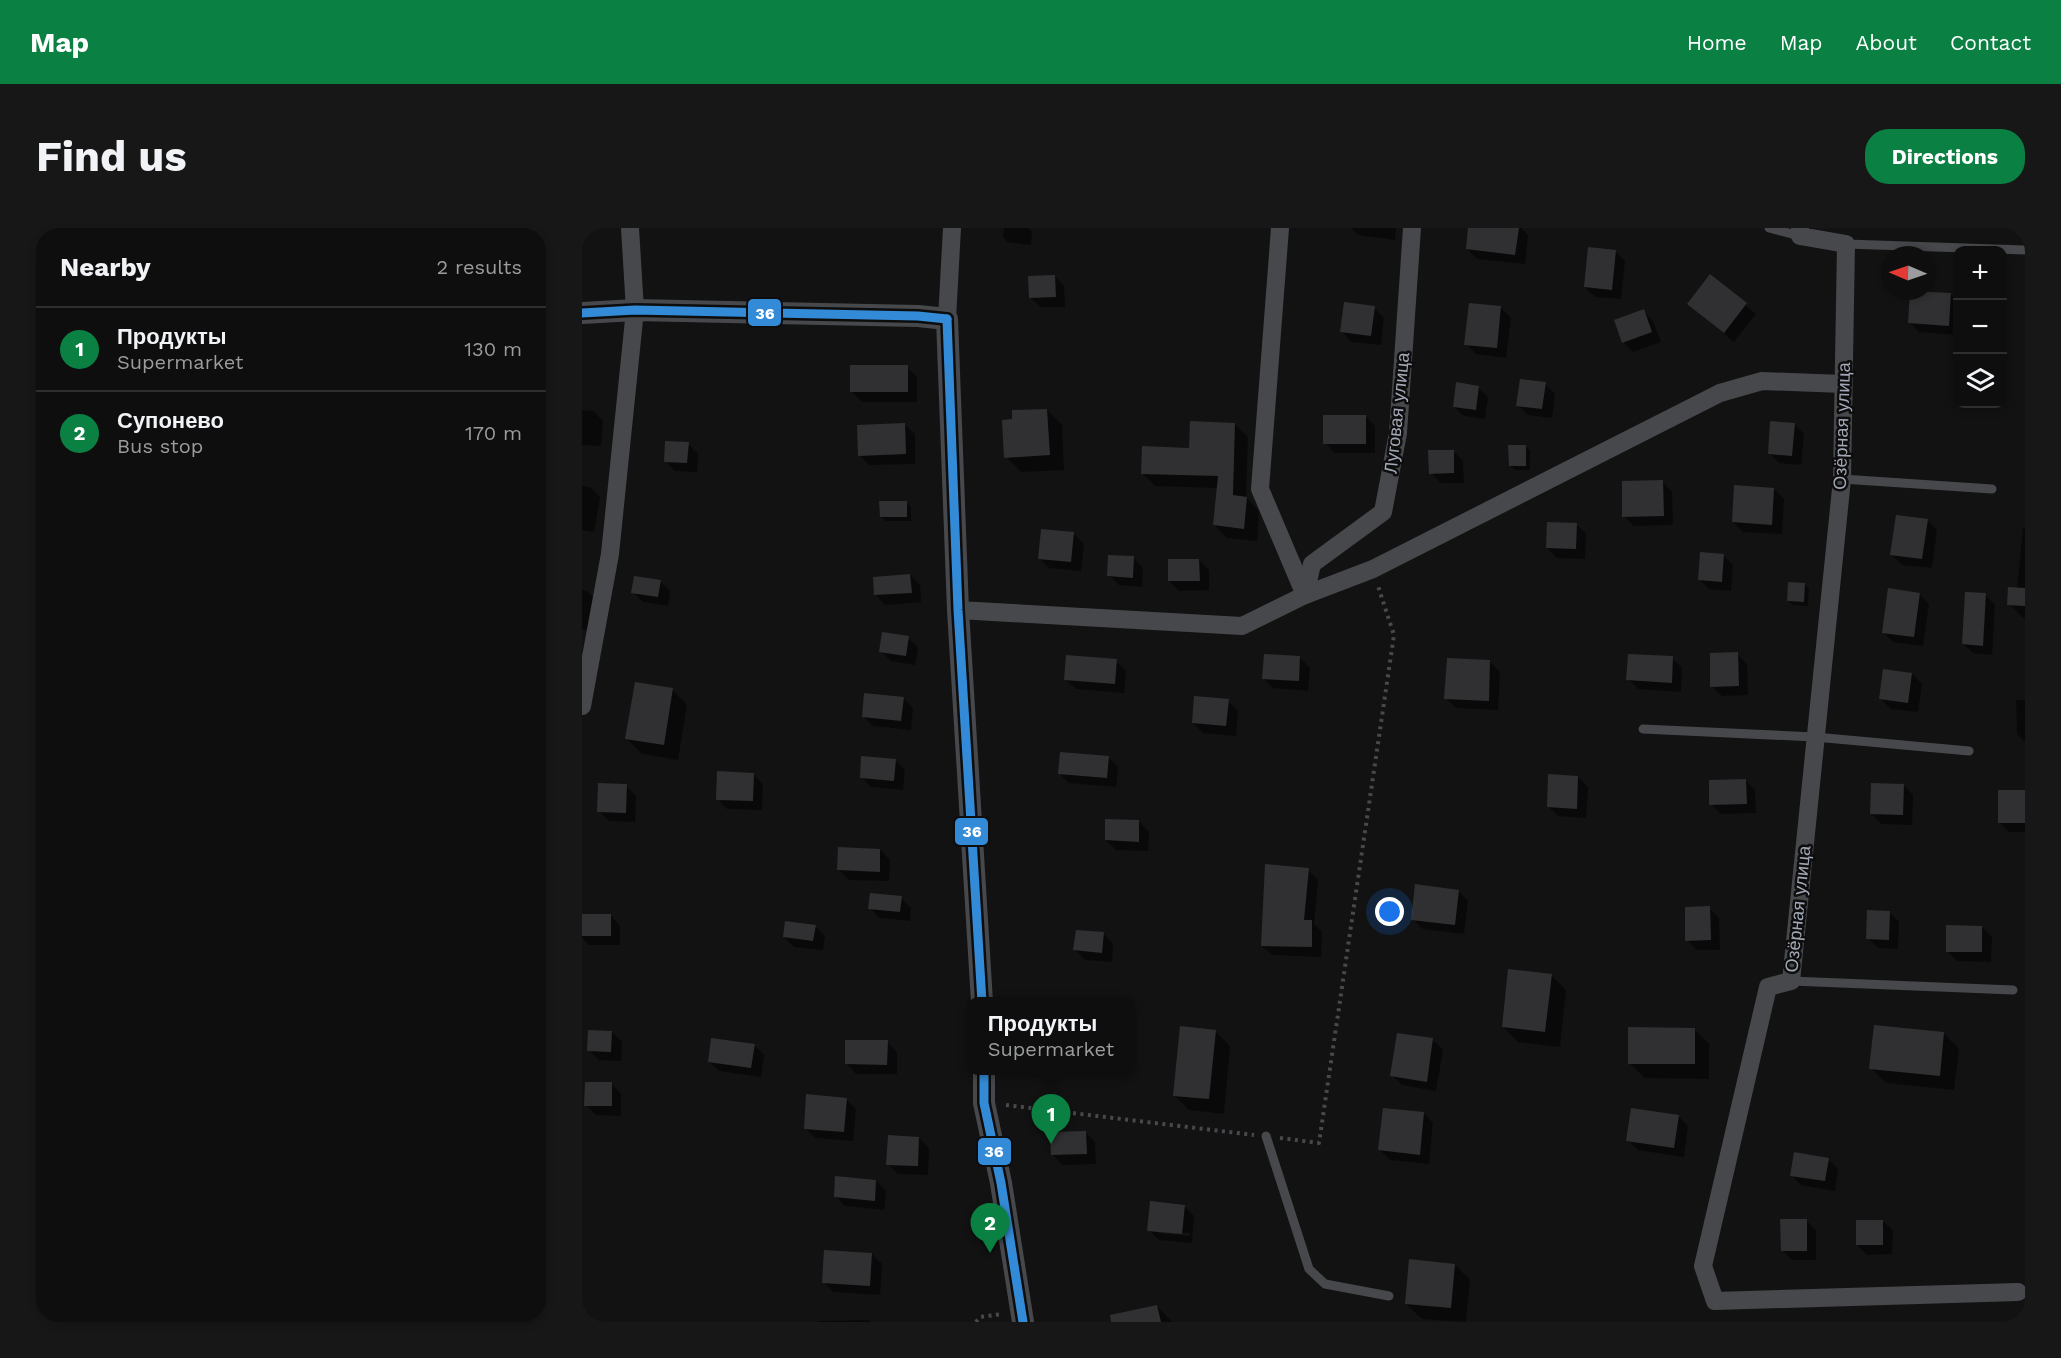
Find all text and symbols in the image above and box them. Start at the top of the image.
text: Map [30,26,89,59]
text: Home [1687,30,1747,55]
text: Map [1780,30,1823,55]
text: About [1856,30,1917,55]
text: Contact [1950,30,2031,55]
button: Directions [1865,129,2025,184]
text: Find us [36,132,187,181]
north arrow [1881,246,1935,300]
map controls [1953,246,2007,408]
button: + [1953,246,2007,300]
text: Nearby [60,252,151,282]
text: 2 results [437,255,522,279]
line badge: 36 [747,298,782,327]
button: − [1953,300,2007,354]
text: 36 [755,304,775,323]
text: Продукты [117,324,226,349]
text: 1 [75,337,84,361]
text: 130 m [464,337,522,361]
text: Supermarket [117,350,243,374]
street label: Луговая улица [1380,350,1413,475]
button: layers [1953,354,2007,408]
street label: Озёрная улица [1829,361,1854,490]
text: Супонево [117,408,224,433]
text: 2 [74,421,85,445]
text: 170 m [465,421,522,445]
text: Bus stop [117,434,203,458]
line badge: 36 [954,817,989,846]
text: 36 [962,822,982,841]
street label: Озёрная улица [1780,843,1815,974]
your location [1375,897,1404,926]
popup [967,997,1135,1075]
text: Продукты [988,1011,1097,1036]
text: Supermarket [988,1037,1114,1061]
pin: 1 [1032,1094,1070,1144]
line badge: 36 [977,1137,1012,1166]
text: 36 [984,1142,1004,1161]
pin: 2 [970,1204,1010,1253]

